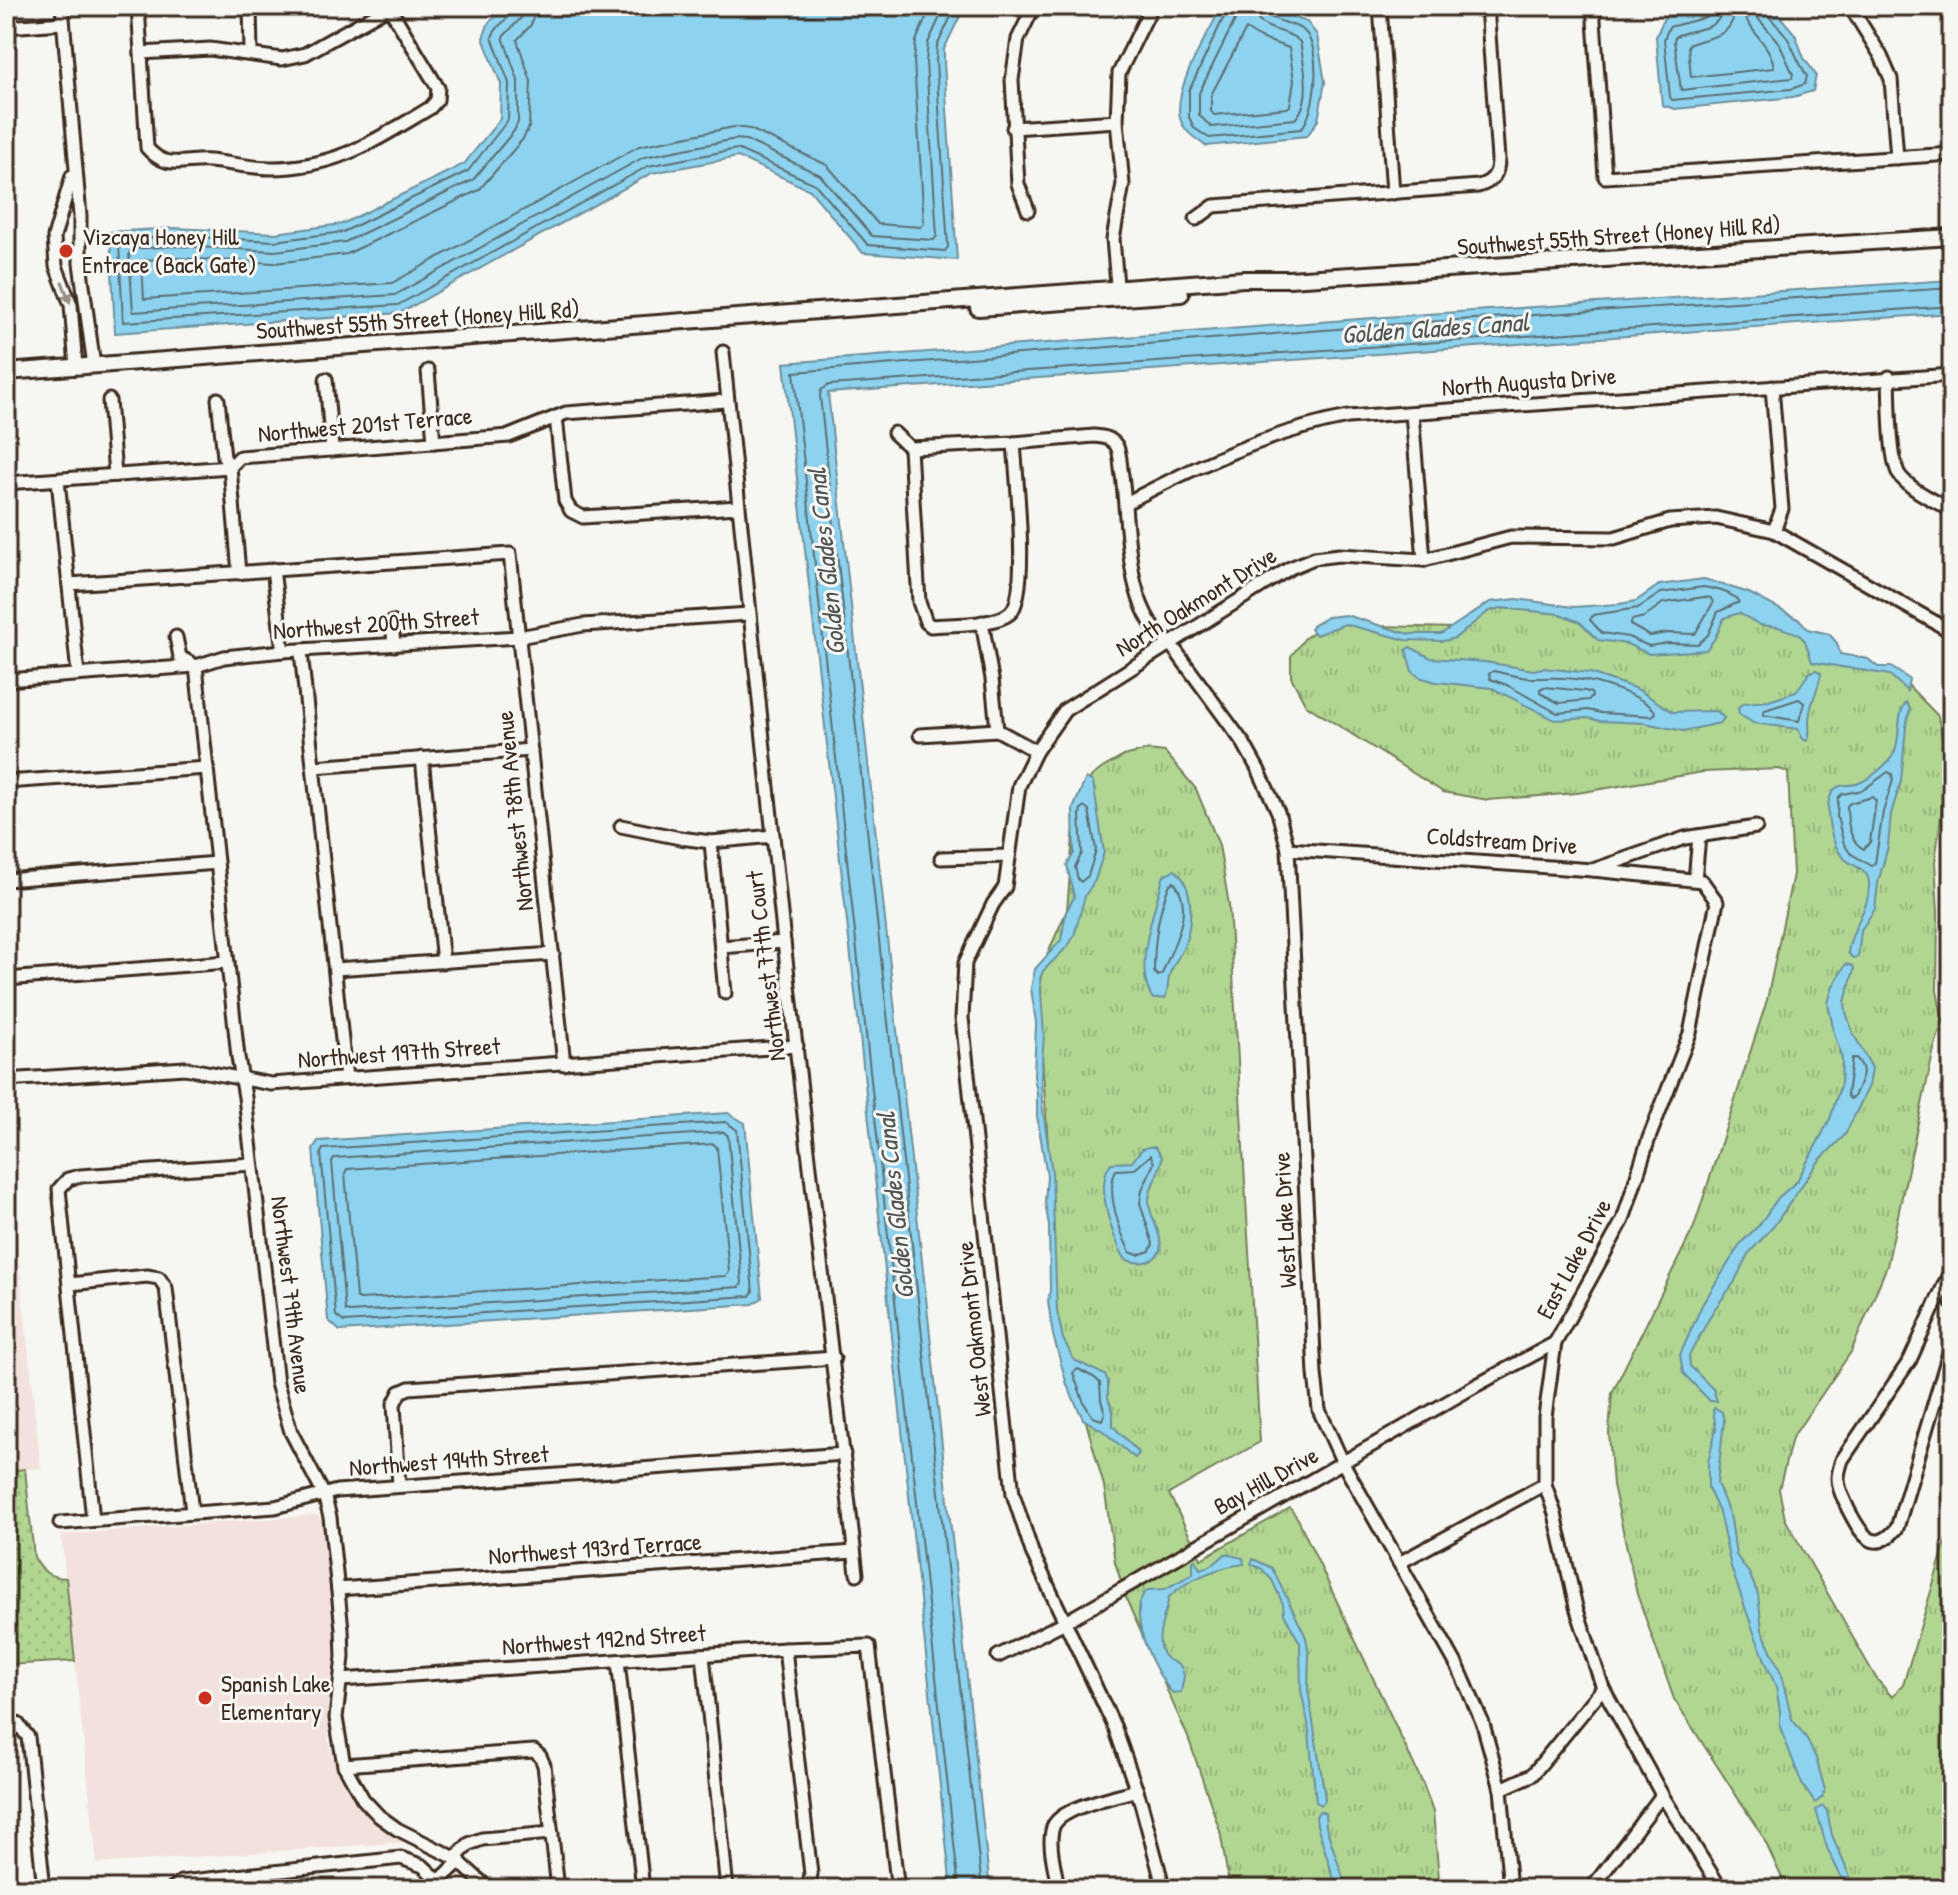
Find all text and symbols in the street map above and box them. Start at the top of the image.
street label: Southwest 55th Street (Honey Hill Rd) [1456,208,1782,262]
place label: Vizcaya Honey Hill Entrace (Back Gate) [82,220,257,280]
marker: Vizcaya Honey Hill Entrace (Back Gate) [57,242,75,260]
one-way arrow [60,280,73,304]
street label: Southwest 55th Street (Honey Hill Rd) [255,292,581,346]
water label: Golden Glades Canal [1340,303,1531,351]
street label: North Augusta Drive [1441,359,1618,403]
street label: Northwest 201st Terrace [256,399,474,449]
water label: Golden Glades Canal [798,466,853,657]
street label: North Oakmont Drive [1109,539,1282,663]
street label: Northwest 200th Street [272,600,481,646]
street label: Northwest 78th Avenue [488,709,540,913]
street label: Coldstream Drive [1425,819,1579,861]
street label: Northwest 77th Court [737,869,793,1063]
street label: Northwest 197th Street [297,1029,502,1075]
water label: Golden Glades Canal [867,1110,922,1301]
street label: West Lake Drive [1264,1151,1304,1289]
street label: East Lake Drive [1528,1193,1618,1324]
street label: Northwest 79th Avenue [264,1194,320,1396]
street label: West Oakmont Drive [948,1240,998,1418]
street label: Northwest 194th Street [348,1437,551,1483]
street label: Bay Hill Drive [1208,1438,1324,1522]
street label: Northwest 193rd Terrace [487,1525,703,1571]
street label: Northwest 192nd Street [501,1616,708,1662]
place label: Spanish Lake Elementary [221,1667,331,1727]
marker: Spanish Lake Elementary [196,1689,214,1707]

